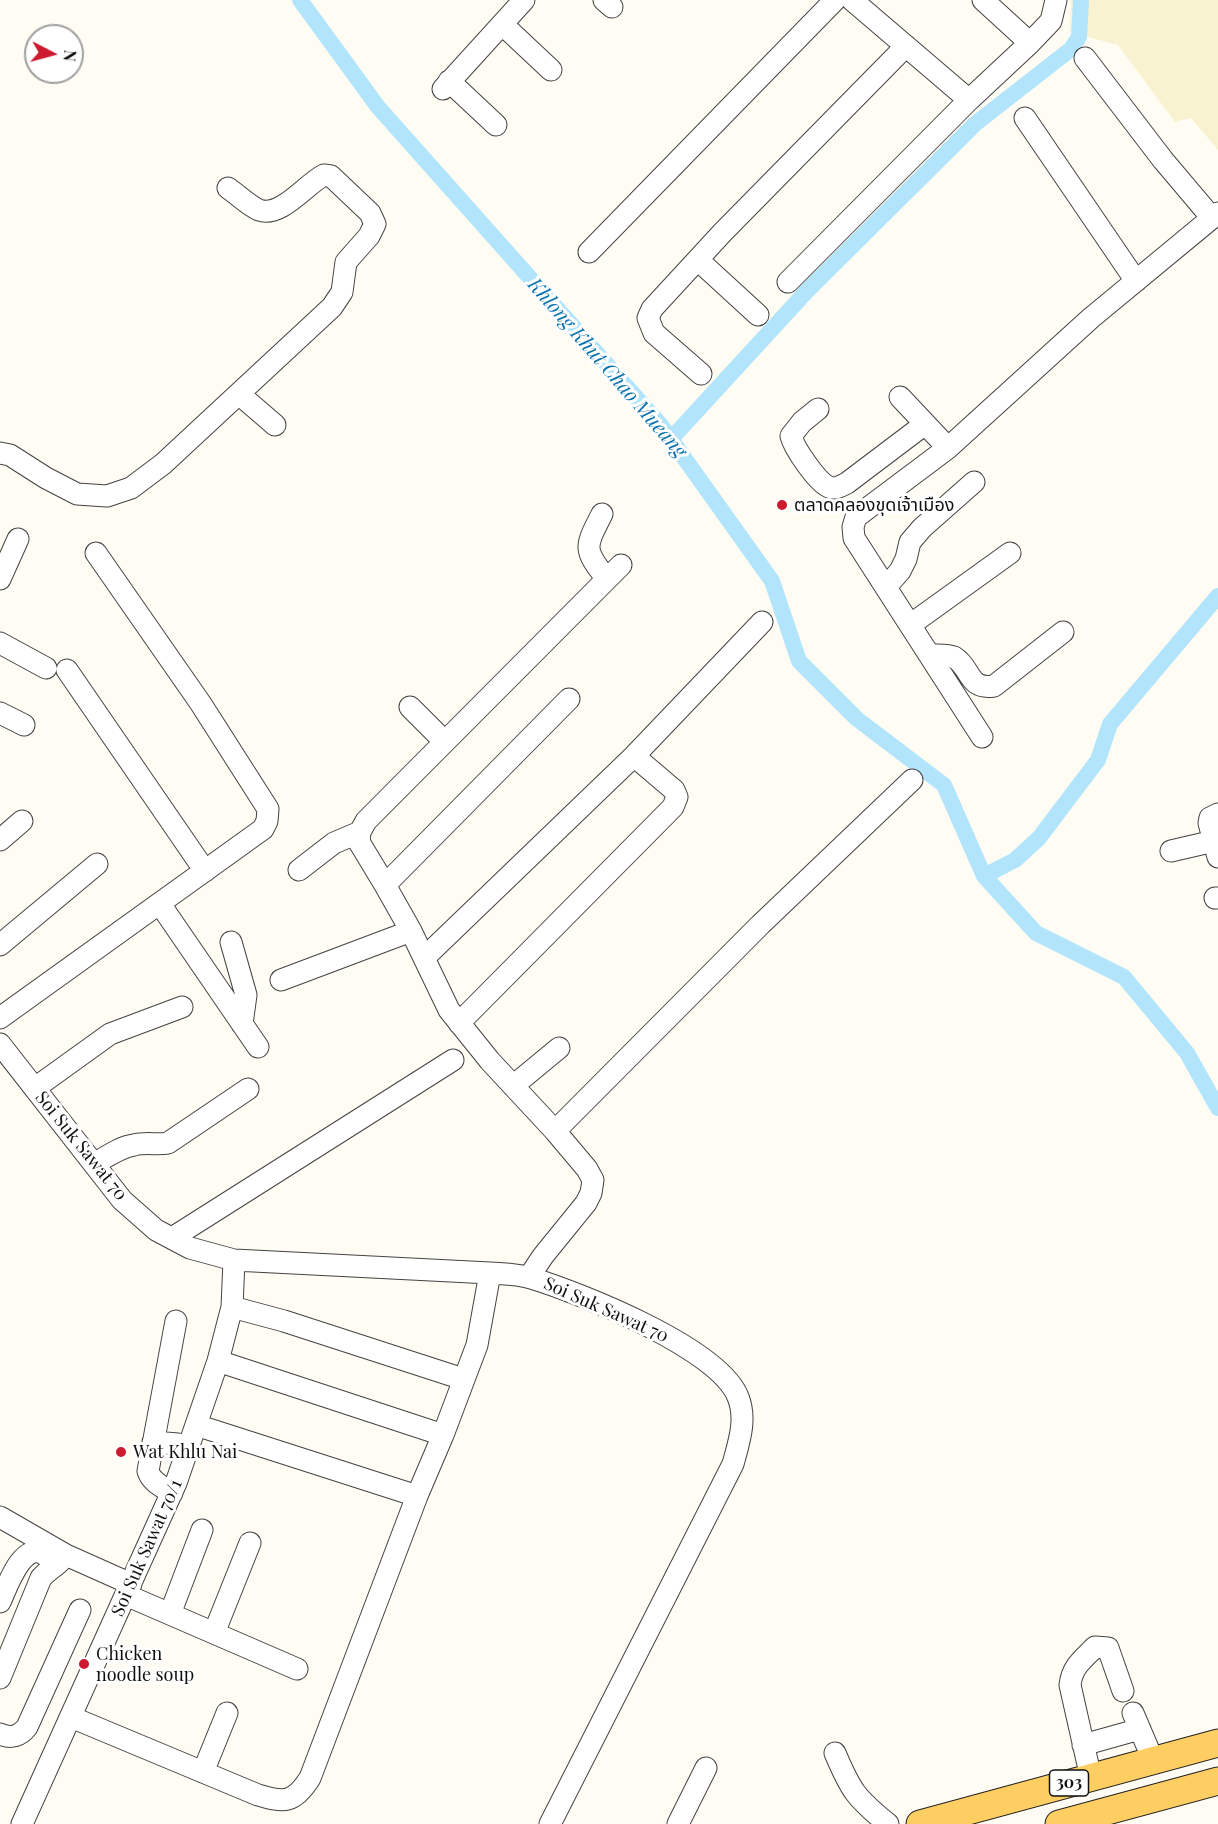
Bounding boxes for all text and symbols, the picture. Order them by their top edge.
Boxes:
north arrow [24,24,84,84]
text: N [59,49,81,63]
water label: Khlong Khut Chao Mueang [522,273,692,463]
place label: ตลาดคลองขุดเจ้าเมือง [794,494,954,516]
marker: ตลาดคลองขุดเจ้าเมือง [775,498,789,512]
street label: Soi Suk Sawat 70 [30,1087,132,1205]
street label: Soi Suk Sawat 70 [540,1273,672,1347]
place label: Wat Khlu Nai [133,1441,237,1463]
marker: Wat Khlu Nai [114,1445,128,1459]
street label: Soi Suk Sawat 70/1 [107,1476,187,1620]
place label: Chicken noodle soup [96,1643,194,1686]
marker: Chicken noodle soup [77,1657,91,1671]
road number: 303 [1050,1770,1088,1796]

